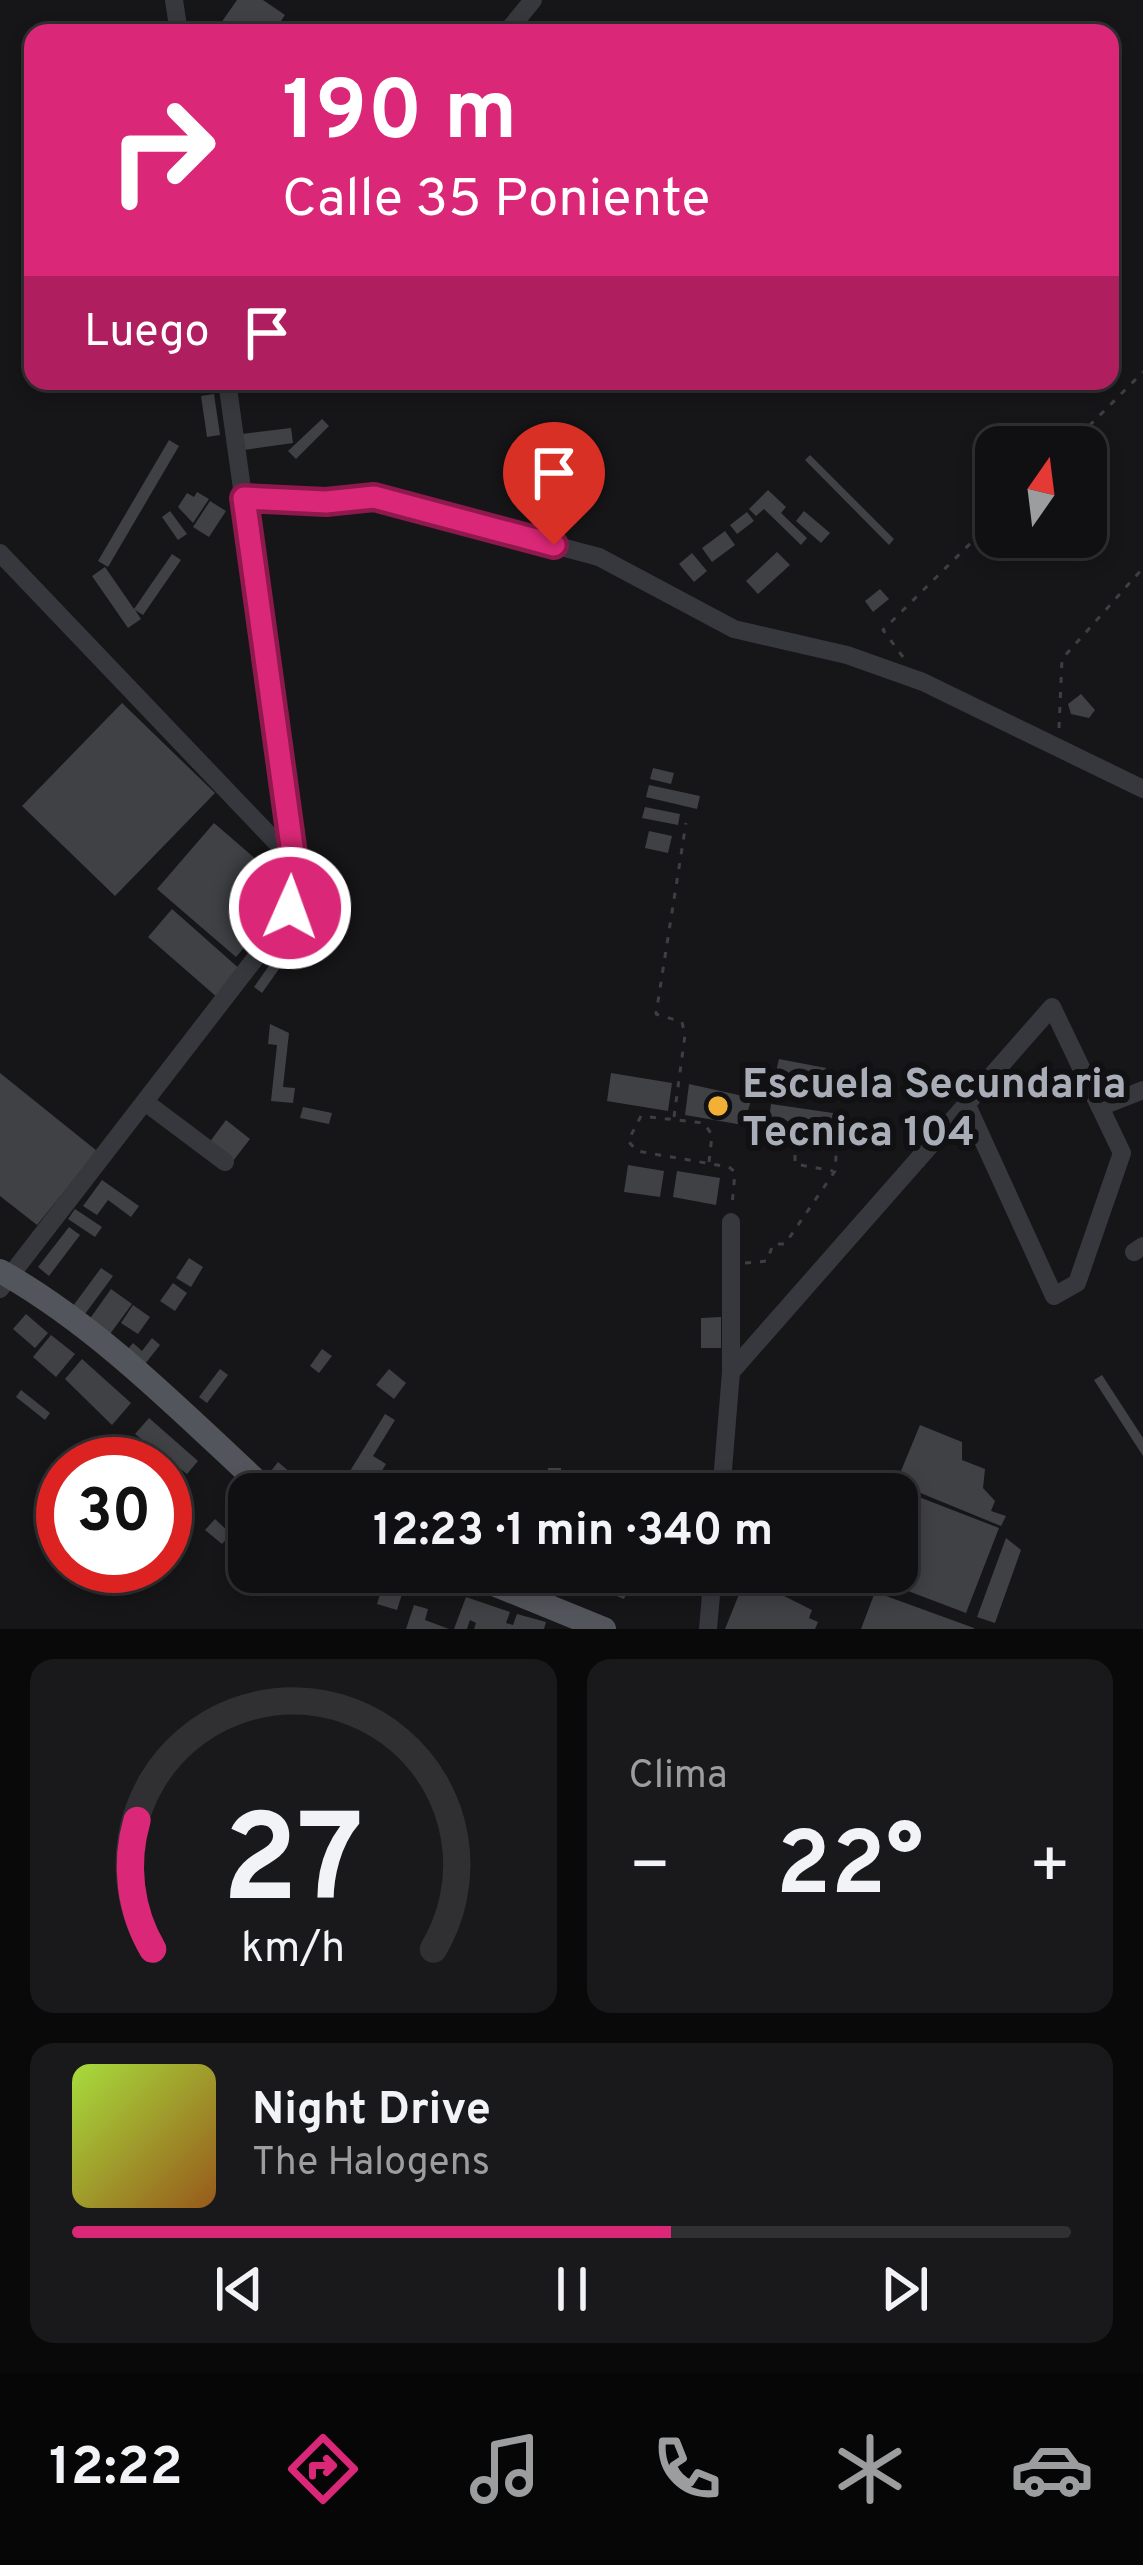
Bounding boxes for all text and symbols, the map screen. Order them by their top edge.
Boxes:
text: 190 m [282,63,517,169]
icon: right [84,72,240,228]
text: Calle 35 Poniente [282,167,710,236]
icon: arrive [234,300,300,366]
text: Luego [84,305,210,362]
pin [503,422,605,545]
north arrow [975,426,1107,558]
map controls [975,426,1107,558]
icon: arrive [521,440,587,506]
position arrow [227,845,353,971]
place label: Escuela Secundaria Tecnica 104 [742,1060,1126,1161]
marker: Escuela Secundaria Tecnica 104 [705,1093,731,1119]
speed limit sign: 30 [36,1437,192,1593]
text: 12:23 · 1 min · 340 m [373,1504,773,1561]
text: Clima [629,1753,728,1802]
text: 27 [222,1788,364,1946]
text: 22° [776,1813,924,1926]
text: − [629,1828,671,1911]
text: + [1028,1828,1071,1911]
text: km/h [241,1923,345,1977]
text: Night Drive [252,2083,491,2140]
text: The Halogens [252,2140,490,2189]
icon: previous [206,2256,272,2322]
icon: pause [539,2256,605,2322]
icon: next [872,2256,938,2322]
icon: directions [281,2427,365,2511]
icon: music [463,2427,547,2511]
icon: phone [645,2427,729,2511]
icon: climate [828,2427,912,2511]
icon: car [1010,2427,1094,2511]
text: 12:22 [49,2435,183,2504]

